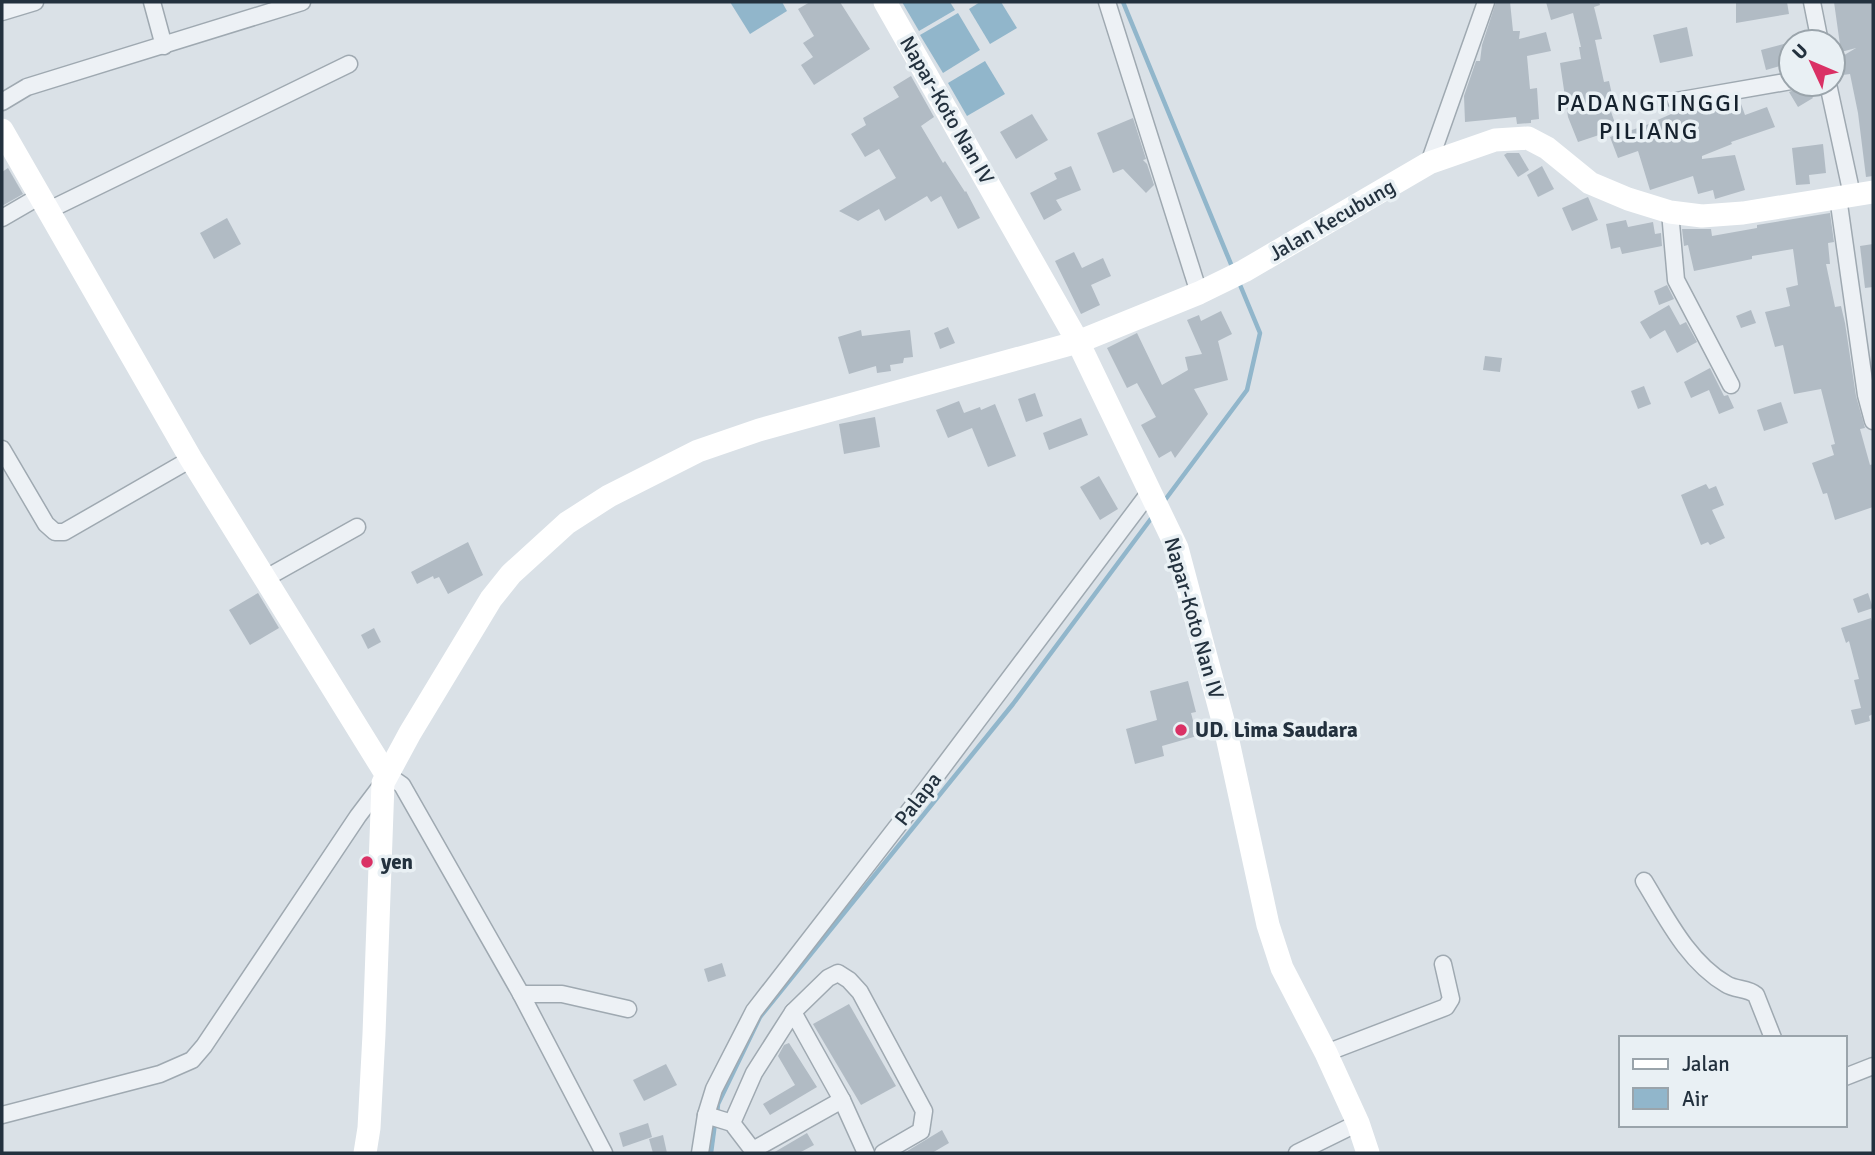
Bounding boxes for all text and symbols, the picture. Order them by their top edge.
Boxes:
north arrow [1777,28,1847,98]
street label: Napar-Koto Nan IV [894,31,1000,189]
text: U [1787,39,1814,65]
district label: PADANGTINGGI PILIANG [1556,88,1742,146]
street label: Jalan Kecubung [1264,173,1400,267]
street label: Napar-Koto Nan IV [1159,534,1229,702]
place label: UD. Lima Saudara [1195,717,1358,743]
marker: UD. Lima Saudara [1173,722,1189,738]
street label: Palapa [889,767,947,831]
place label: yen [380,849,413,875]
marker: yen [359,854,375,870]
legend [1619,1036,1847,1127]
text: Jalan [1682,1051,1730,1077]
text: Air [1682,1086,1709,1112]

